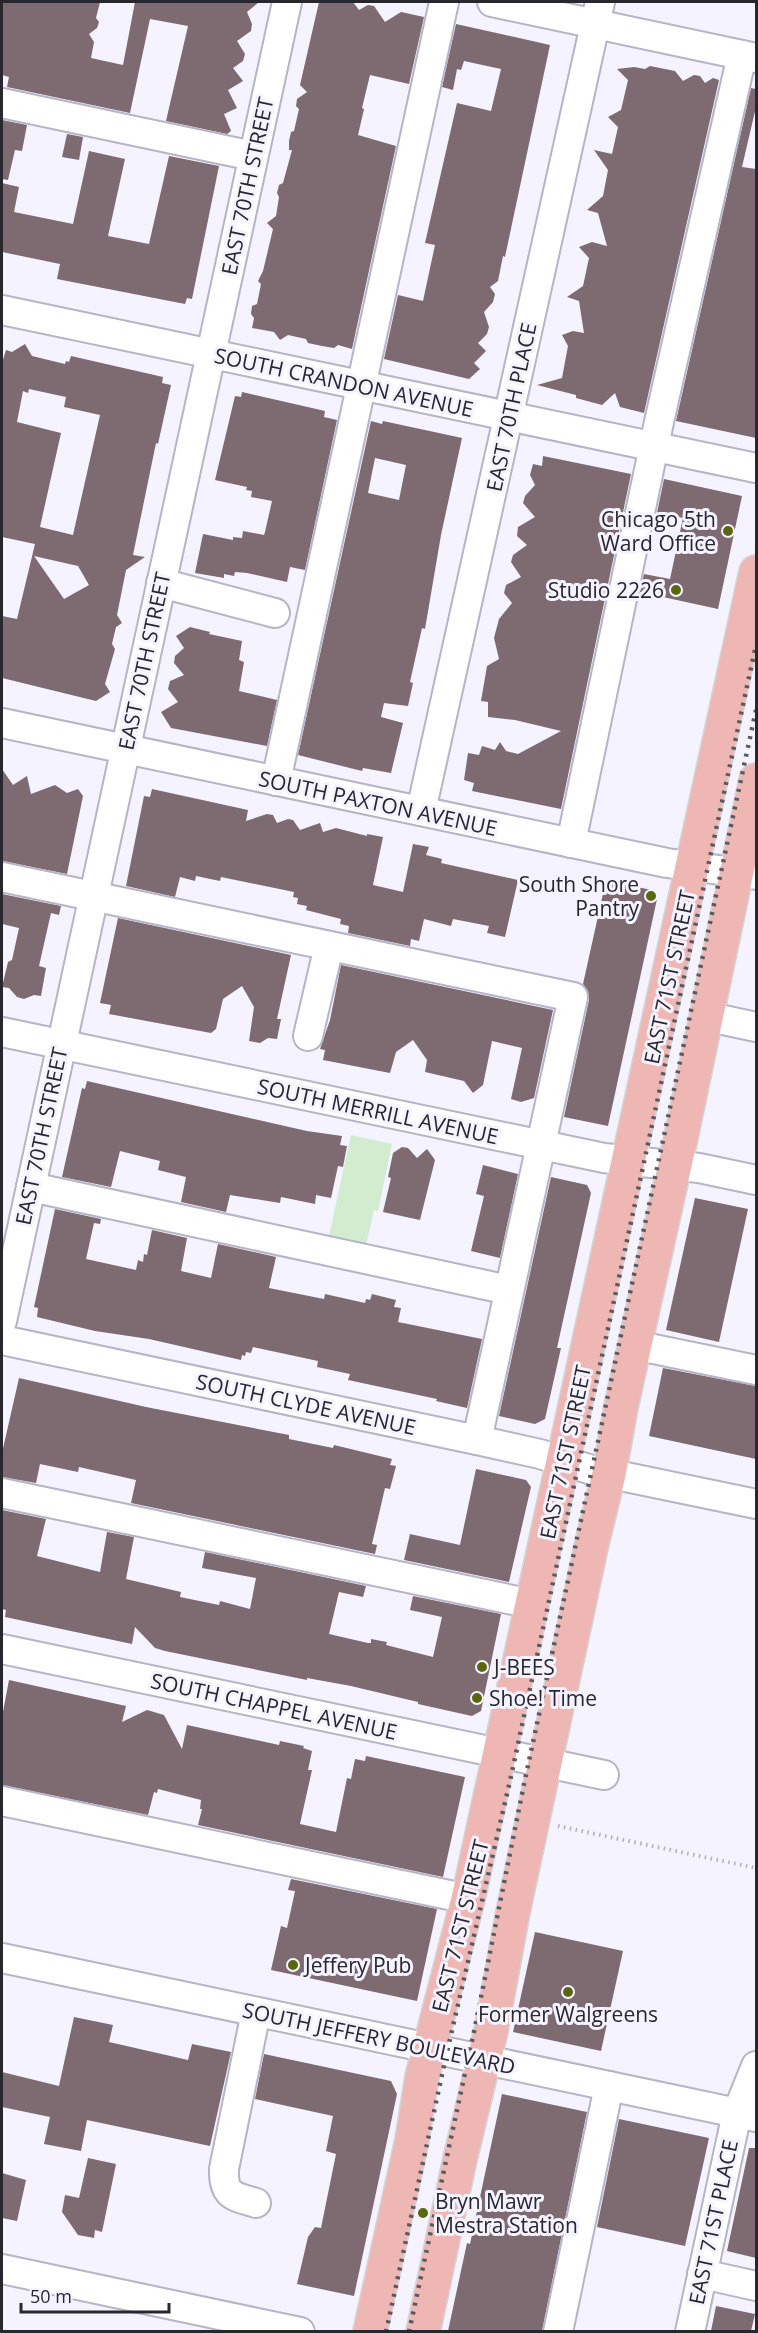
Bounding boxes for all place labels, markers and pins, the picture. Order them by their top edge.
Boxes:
place label: Chicago 5th Ward Office [600,505,716,557]
marker: Chicago 5th Ward Office [721,524,735,538]
place label: Studio 2226 [548,576,664,604]
marker: Studio 2226 [669,583,683,597]
place label: South Shore Pantry [519,870,639,922]
marker: South Shore Pantry [644,889,658,903]
place label: J-BEES [492,1653,555,1681]
marker: J-BEES [475,1660,489,1674]
place label: Shoe! Time [489,1684,597,1712]
marker: Shoe! Time [470,1691,484,1705]
place label: Jeffery Pub [303,1951,411,1979]
marker: Jeffery Pub [286,1958,300,1972]
marker: Former Walgreens [561,1985,575,1999]
place label: Former Walgreens [478,2000,658,2028]
place label: Bryn Mawr Mestra Station [435,2187,578,2239]
marker: Bryn Mawr Mestra Station [416,2206,430,2220]

